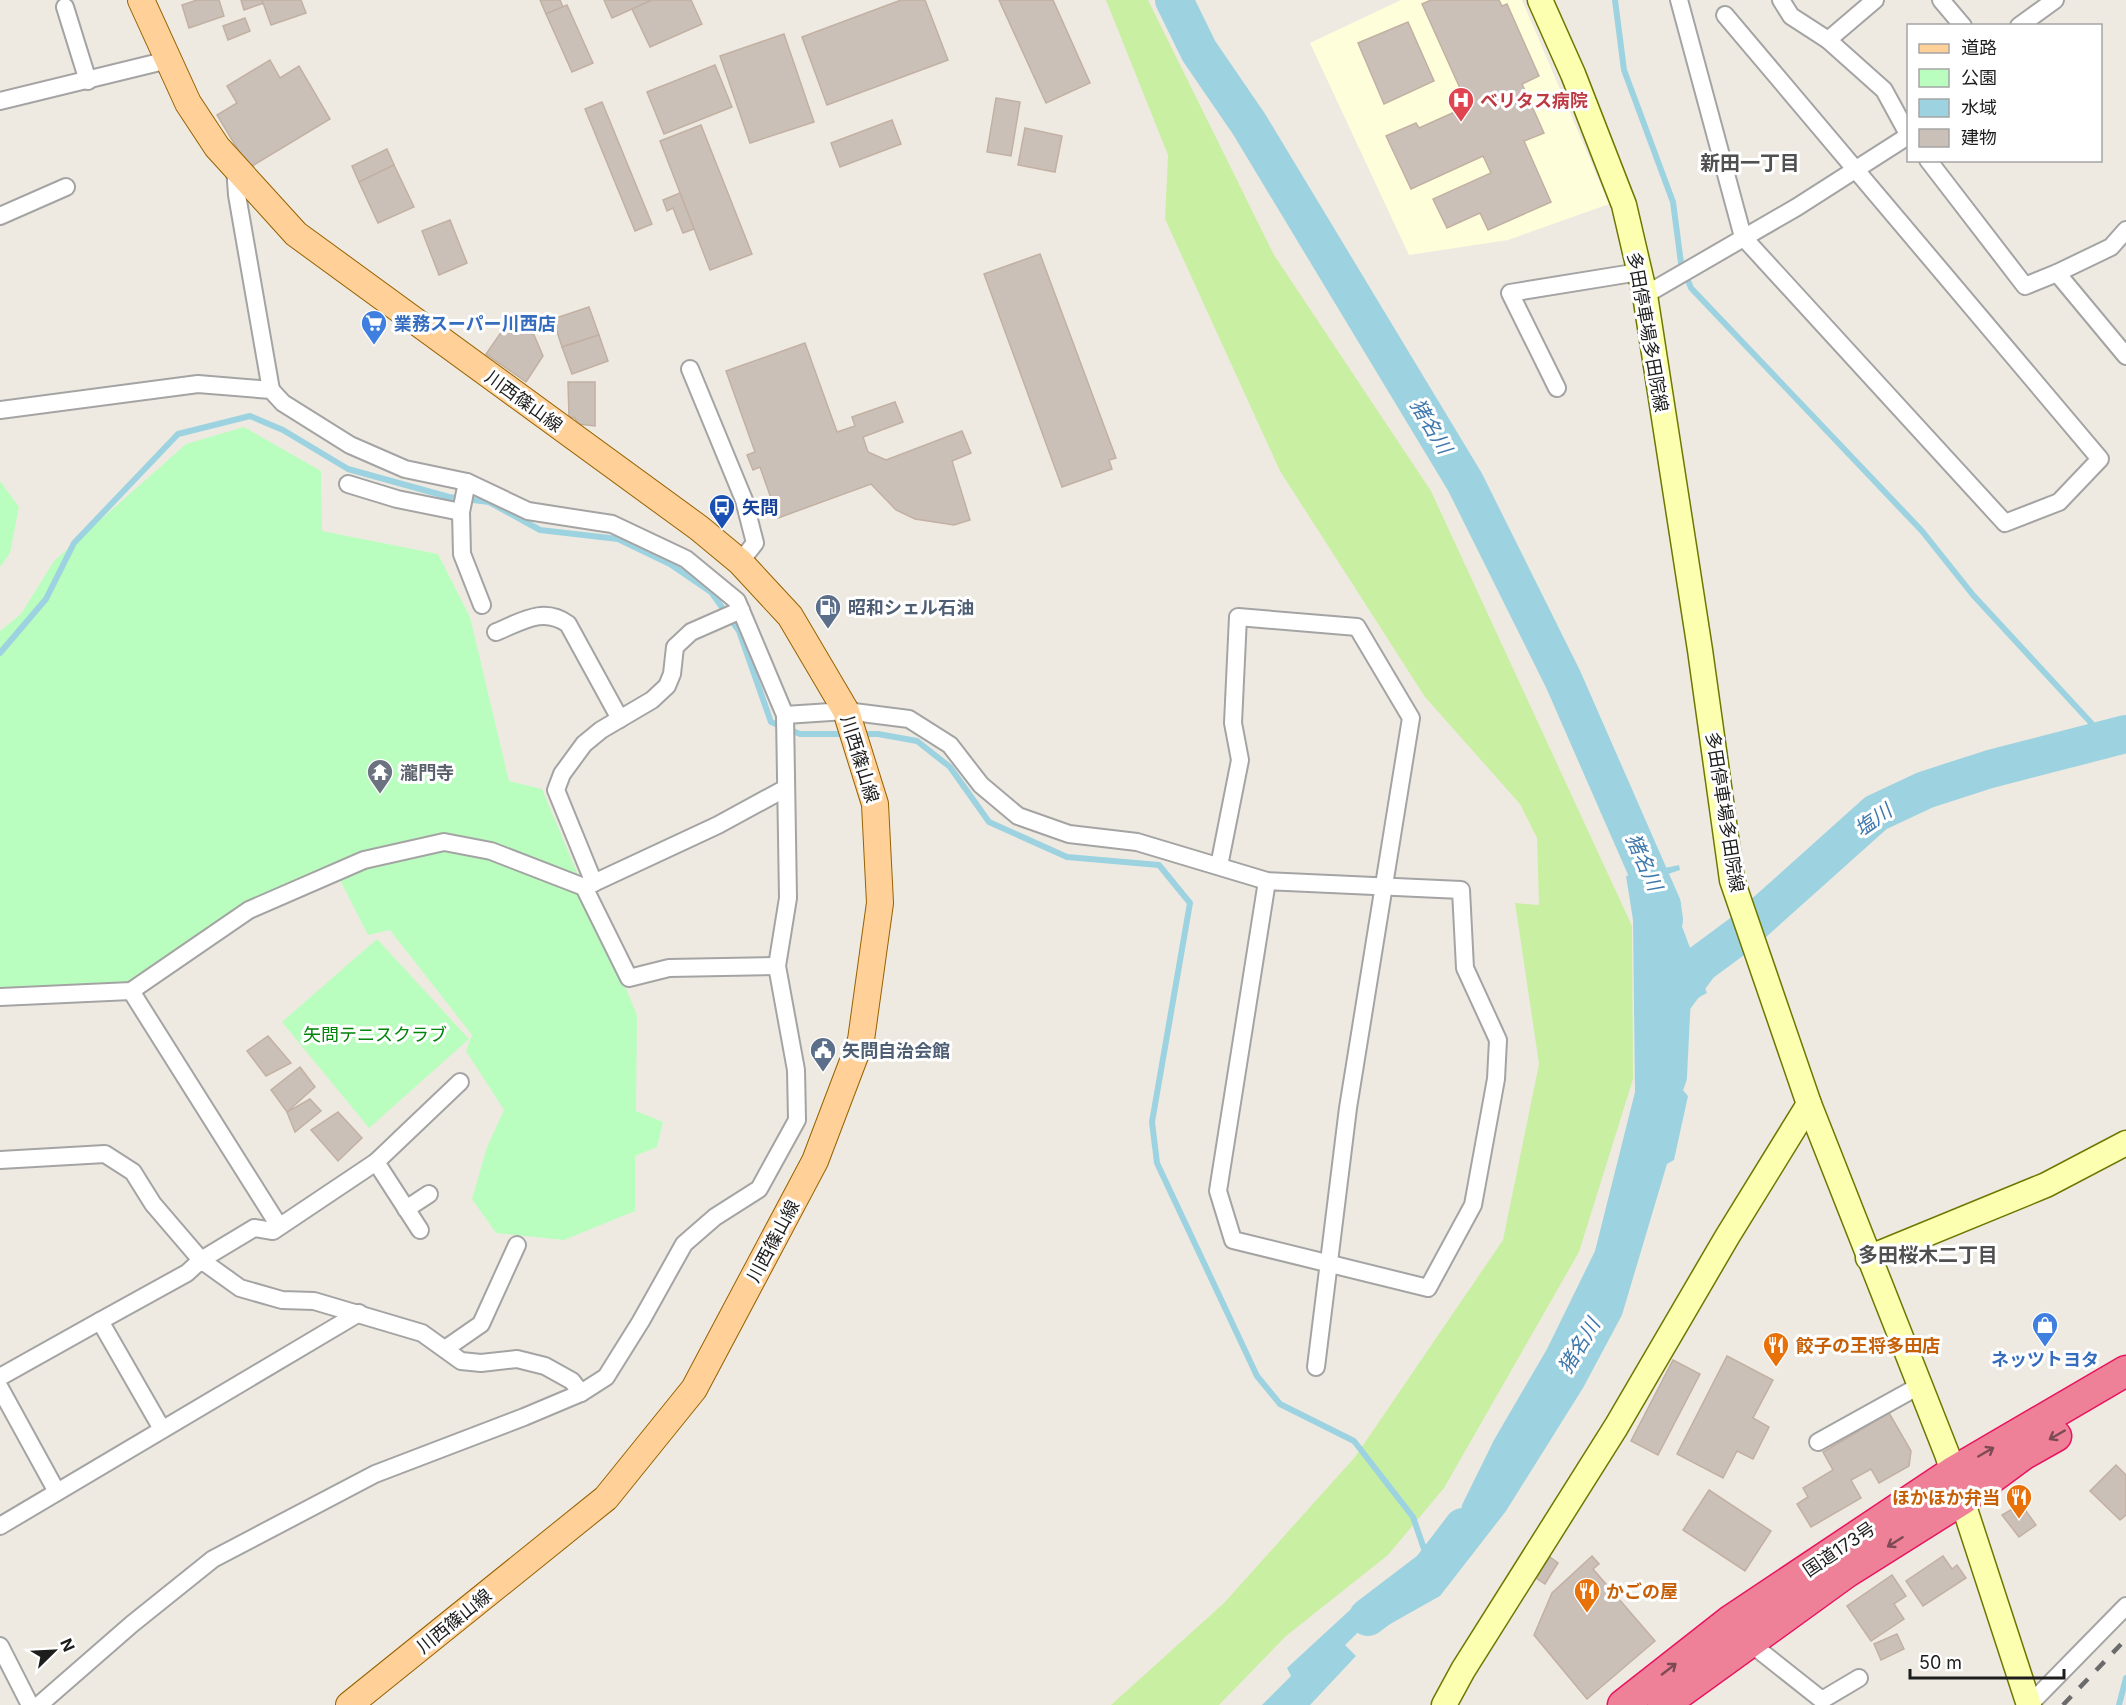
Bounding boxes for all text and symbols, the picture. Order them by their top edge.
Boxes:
legend [1907,24,2102,162]
text: 道路 [1961,37,1997,58]
text: 公園 [1961,67,1997,88]
hospital icon: ベリタス病院 [1446,85,1476,123]
place label: ベリタス病院 [1480,90,1588,111]
text: 水域 [1961,97,1997,118]
text: 建物 [1961,127,1997,148]
district label: 新田一丁目 [1700,151,1800,175]
street label: 多田停車場多田院線 [1624,250,1672,414]
supermarket icon: 業務スーパー川西店 [359,308,389,346]
place label: 業務スーパー川西店 [394,313,556,334]
street label: 川西篠山線 [481,366,567,436]
water label: 猪名川 [1405,394,1458,460]
bus stop icon: 矢問 [707,492,737,530]
place label: 矢問 [742,497,778,518]
fuel station icon: 昭和シェル石油 [813,592,843,630]
place label: 昭和シェル石油 [848,597,974,618]
street label: 川西篠山線 [837,713,883,805]
street label: 多田停車場多田院線 [1702,730,1748,894]
temple icon: 瀧門寺 [365,757,395,795]
place label: 瀧門寺 [400,762,454,783]
water label: 塩川 [1850,798,1898,841]
water label: 猪名川 [1621,830,1668,896]
park label: 矢問テニスクラブ [303,1024,447,1045]
public building icon: 矢問自治会館 [808,1035,838,1073]
place label: 矢問自治会館 [842,1040,950,1061]
street label: 川西篠山線 [743,1196,803,1286]
district label: 多田桜木二丁目 [1858,1243,1998,1267]
shop icon: ネッツトヨタ [2030,1310,2060,1348]
water label: 猪名川 [1553,1312,1606,1378]
restaurant icon: 餃子の王将多田店 [1761,1330,1791,1368]
place label: 餃子の王将多田店 [1795,1335,1940,1356]
place label: ネッツトヨタ [1991,1349,2099,1370]
one-way arrow [2049,1429,2066,1441]
one-way arrow [1977,1446,1994,1458]
restaurant icon: ほかほか弁当 [2004,1482,2034,1520]
place label: ほかほか弁当 [1892,1487,2000,1508]
street label: 国道173号 [1799,1517,1879,1581]
one-way arrow [1887,1537,1904,1549]
restaurant icon: かごの屋 [1572,1576,1602,1614]
place label: かごの屋 [1606,1581,1678,1602]
street label: 川西篠山線 [412,1585,496,1657]
north arrow [24,1621,84,1681]
text: N [56,1635,79,1655]
scale bar [1910,1642,2064,1680]
text: 50 m [1919,1652,1962,1673]
one-way arrow [1661,1663,1677,1675]

